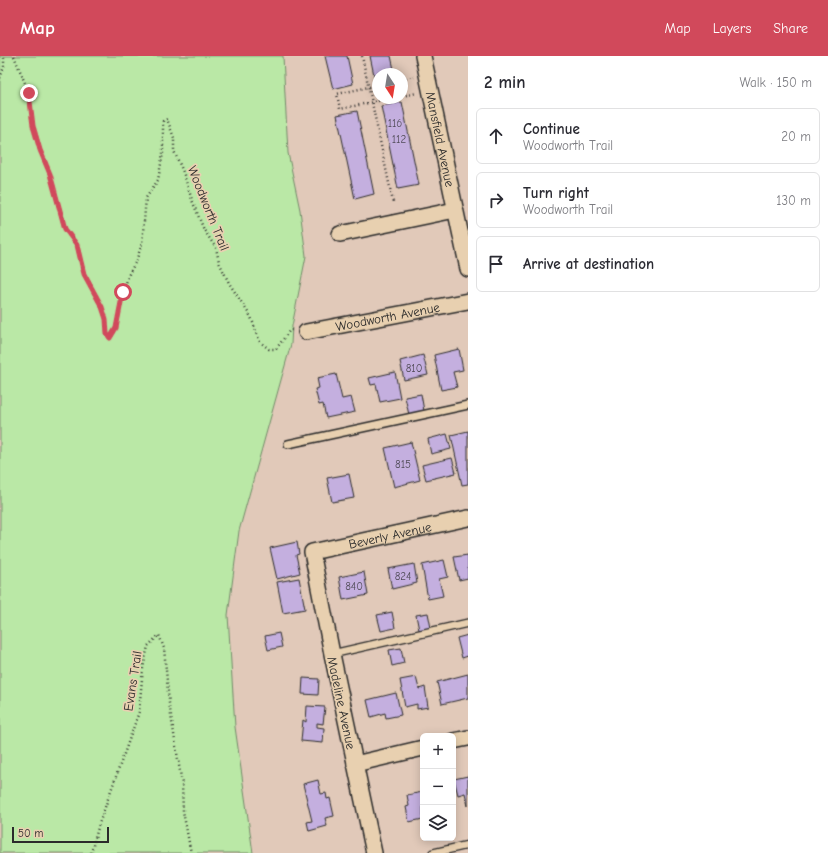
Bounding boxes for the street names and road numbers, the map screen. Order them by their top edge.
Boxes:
street label: Mansfield Avenue [423,90,458,189]
street label: Woodworth Trail [185,164,232,253]
street label: Woodworth Avenue [334,299,441,334]
street label: Beverly Avenue [347,519,433,552]
street label: Evans Trail [120,650,145,712]
street label: Madeline Avenue [324,655,359,751]

